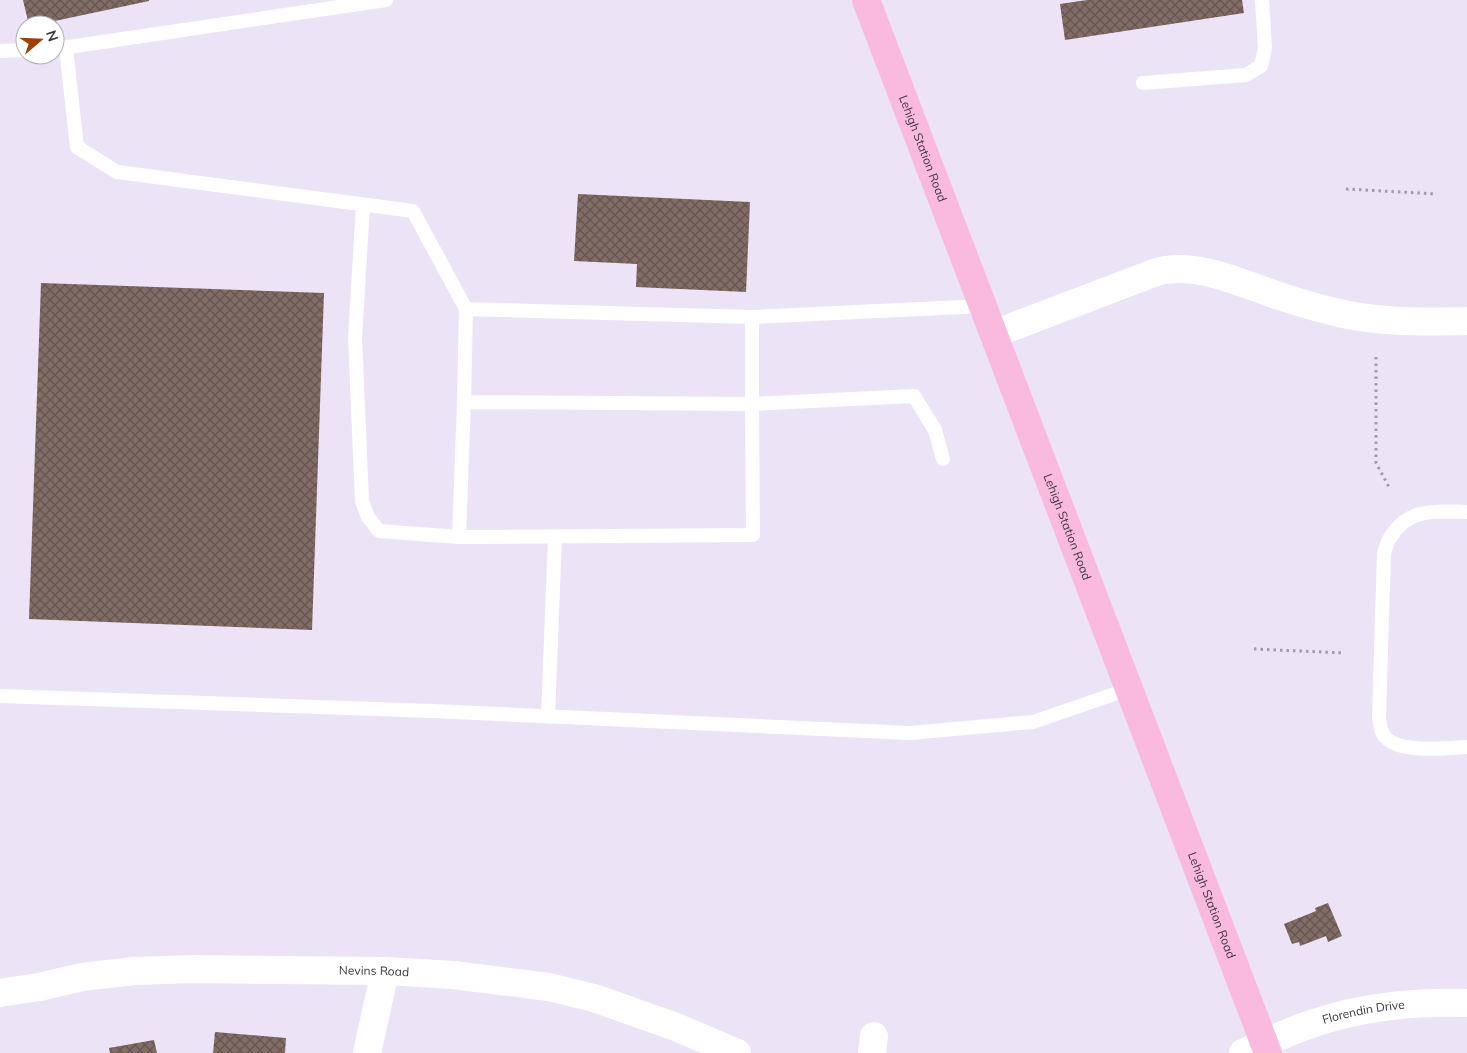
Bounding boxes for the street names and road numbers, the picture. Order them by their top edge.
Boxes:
street label: Lehigh Station Road [896,93,950,204]
street label: Lehigh Station Road [1041,471,1095,582]
street label: Lehigh Station Road [1185,850,1239,960]
street label: Nevins Road [339,963,410,979]
street label: Florendin Drive [1320,997,1405,1027]

